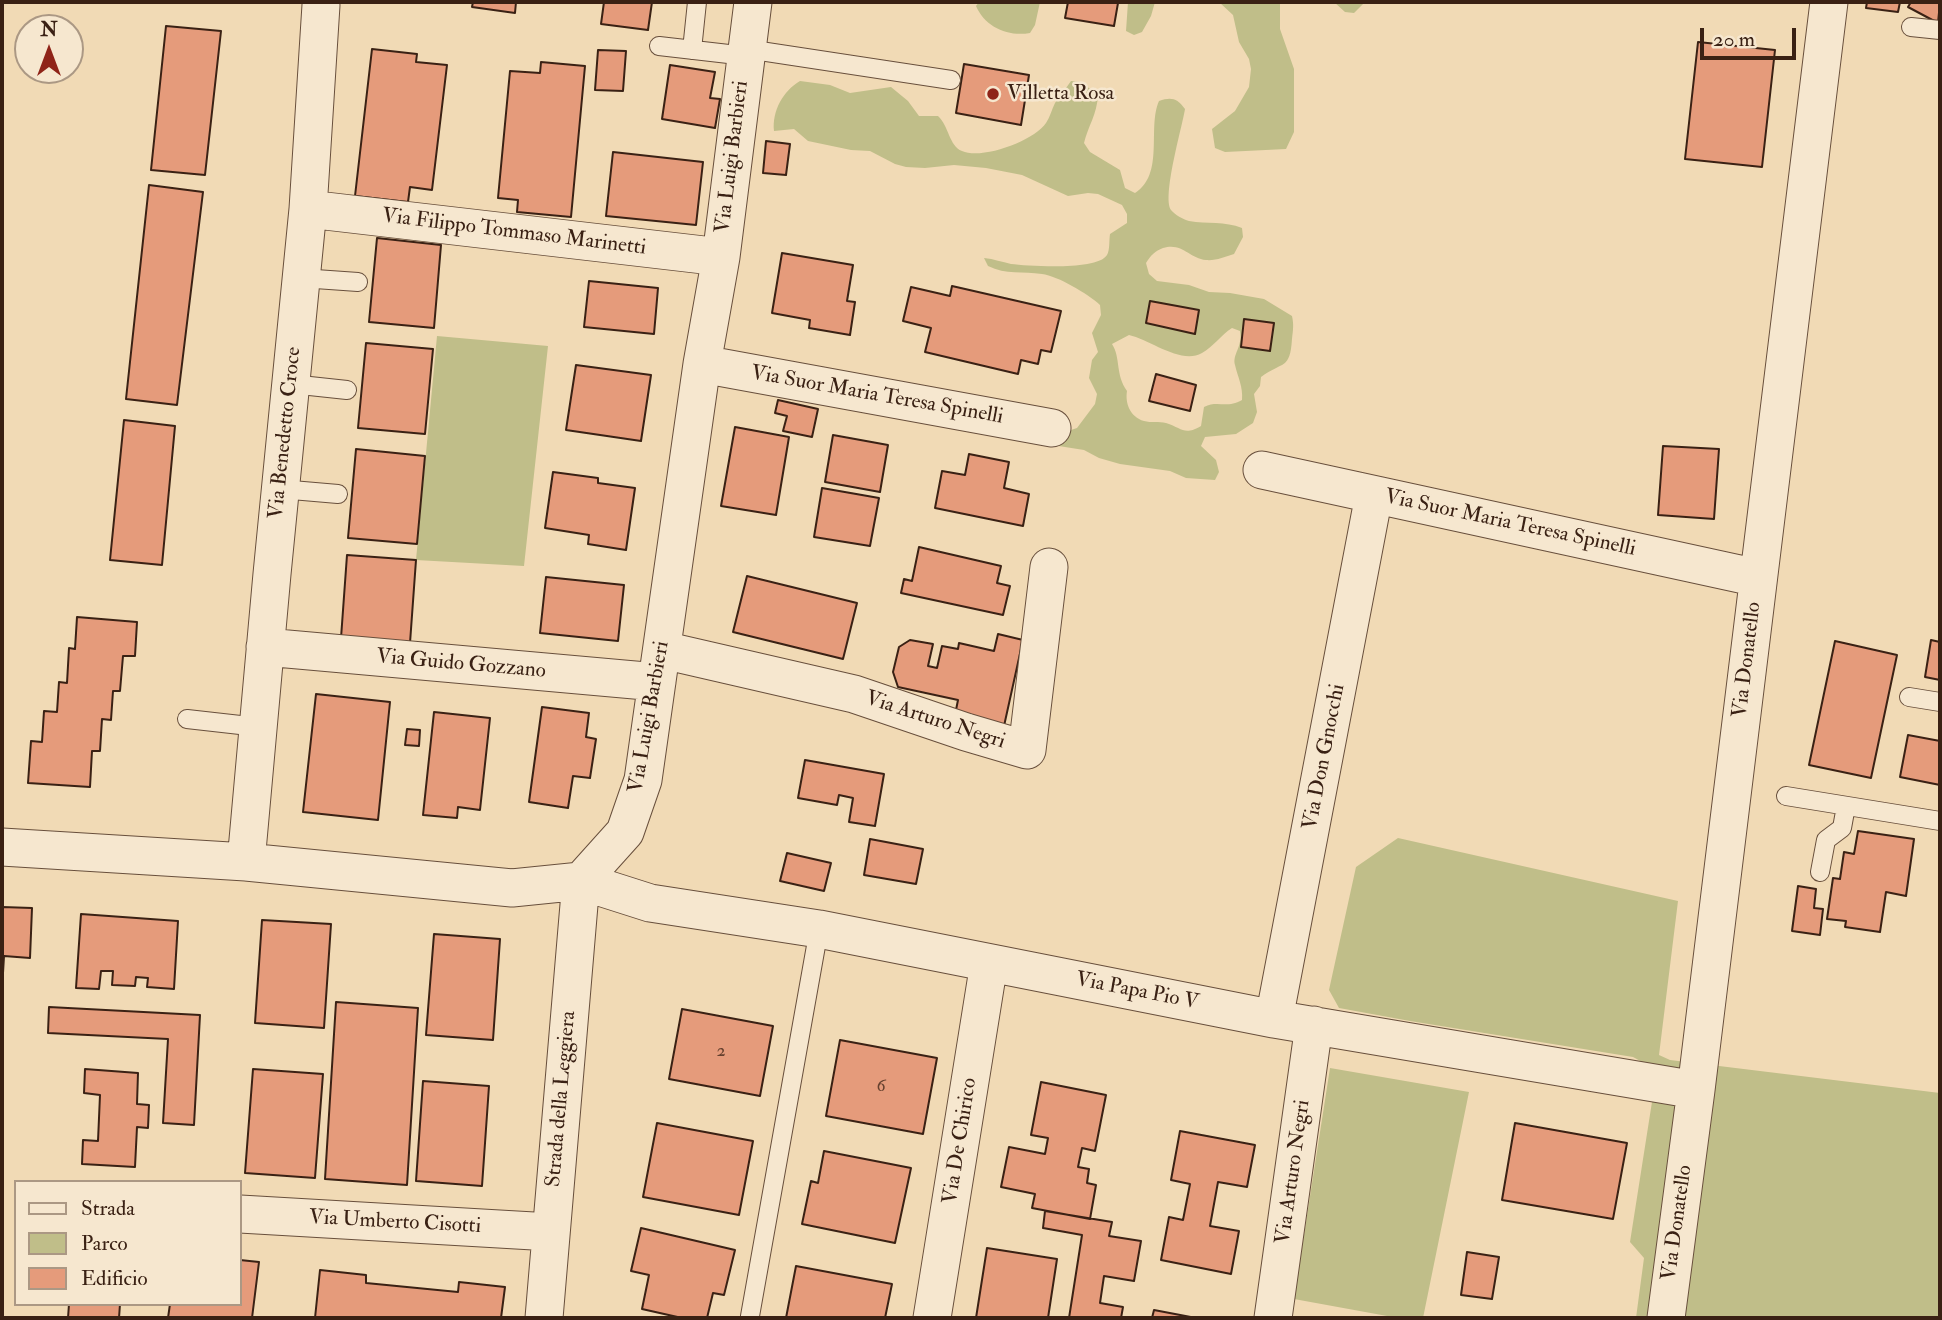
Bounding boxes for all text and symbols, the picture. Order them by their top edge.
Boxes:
north arrow [14,14,84,84]
scale bar [1704,14,1800,58]
text: N [40,18,58,42]
text: 20 m [1713,26,1755,53]
street label: Via Luigi Barbieri [711,79,755,235]
place label: Villetta Rosa [1007,81,1114,107]
marker: Villetta Rosa [985,86,1001,102]
street label: Via Filippo Tommaso Marinetti [381,204,647,262]
street label: Via Benedetto Croce [264,346,308,520]
street label: Via Suor Maria Teresa Spinelli [749,361,1005,431]
street label: Via Suor Maria Teresa Spinelli [1382,485,1638,563]
street label: Via Donatello [1728,601,1768,719]
street label: Via Luigi Barbieri [624,639,676,795]
street label: Via Guido Gozzano [375,645,547,685]
street label: Via Don Gnocchi [1299,682,1351,832]
street label: Via Arturo Negri [862,687,1008,755]
street label: Via Papa Pio V [1074,968,1200,1016]
street label: Strada della Leggiera [542,1010,582,1188]
house number: 2 [716,1041,726,1063]
house number: 6 [876,1076,886,1098]
street label: Via De Chirico [939,1076,983,1206]
street label: Via Arturo Negri [1271,1098,1317,1246]
street label: Via Donatello [1657,1164,1699,1282]
legend [14,1180,242,1306]
text: Strada [81,1195,135,1222]
street label: Via Umberto Cisotti [308,1206,482,1240]
text: Parco [81,1230,128,1257]
text: Edificio [81,1265,148,1292]

